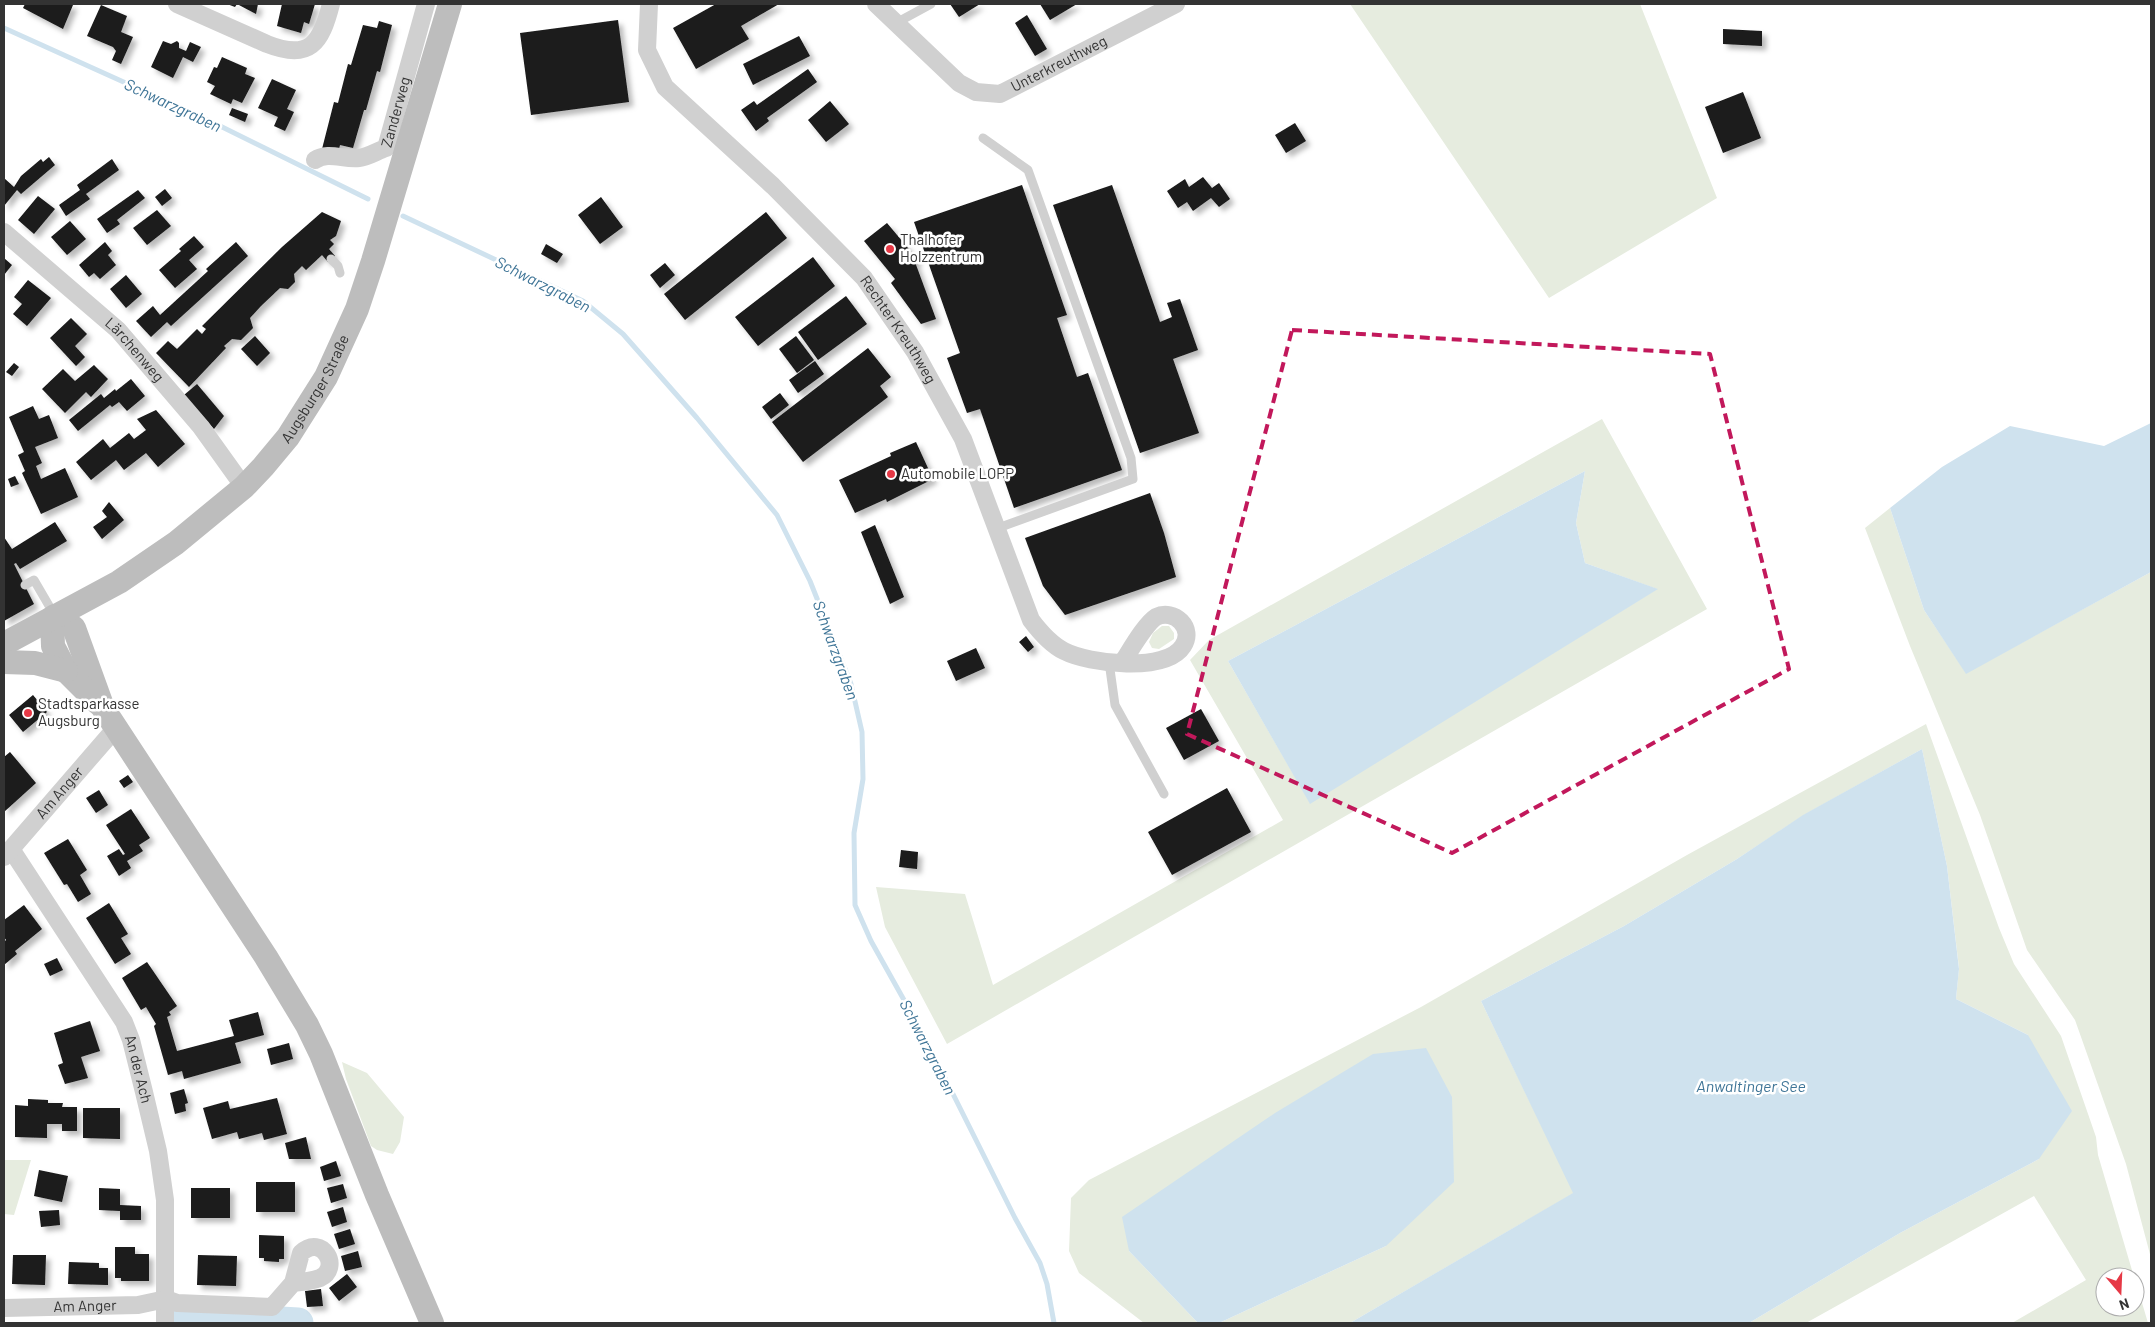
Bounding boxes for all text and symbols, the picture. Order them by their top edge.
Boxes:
street label: Unterkreuthweg [1007,31,1109,95]
water label: Schwarzgraben [122,74,225,135]
street label: Zanderweg [377,74,413,149]
place label: Thalhofer Holzzentrum [900,230,982,265]
marker: Thalhofer Holzzentrum [884,243,896,255]
water label: Schwarzgraben [492,251,594,316]
street label: Rechter Kreuthweg [857,272,941,386]
street label: Lärchenweg [102,313,168,385]
street label: Augsburger Straße [277,331,352,446]
place label: Automobile LOPP [901,464,1014,482]
marker: Automobile LOPP [885,468,897,480]
water label: Schwarzgraben [810,597,863,702]
place label: Stadtsparkasse Augsburg [38,694,139,729]
marker: Stadtsparkasse Augsburg [22,707,34,719]
street label: Am Anger [31,762,87,822]
water label: Schwarzgraben [896,996,961,1098]
street label: An der Ach [122,1032,156,1105]
water label: Anwaltinger See [1696,1076,1806,1095]
north arrow [2095,1267,2145,1317]
street label: Am Anger [53,1295,117,1315]
text: N [2117,1295,2132,1314]

